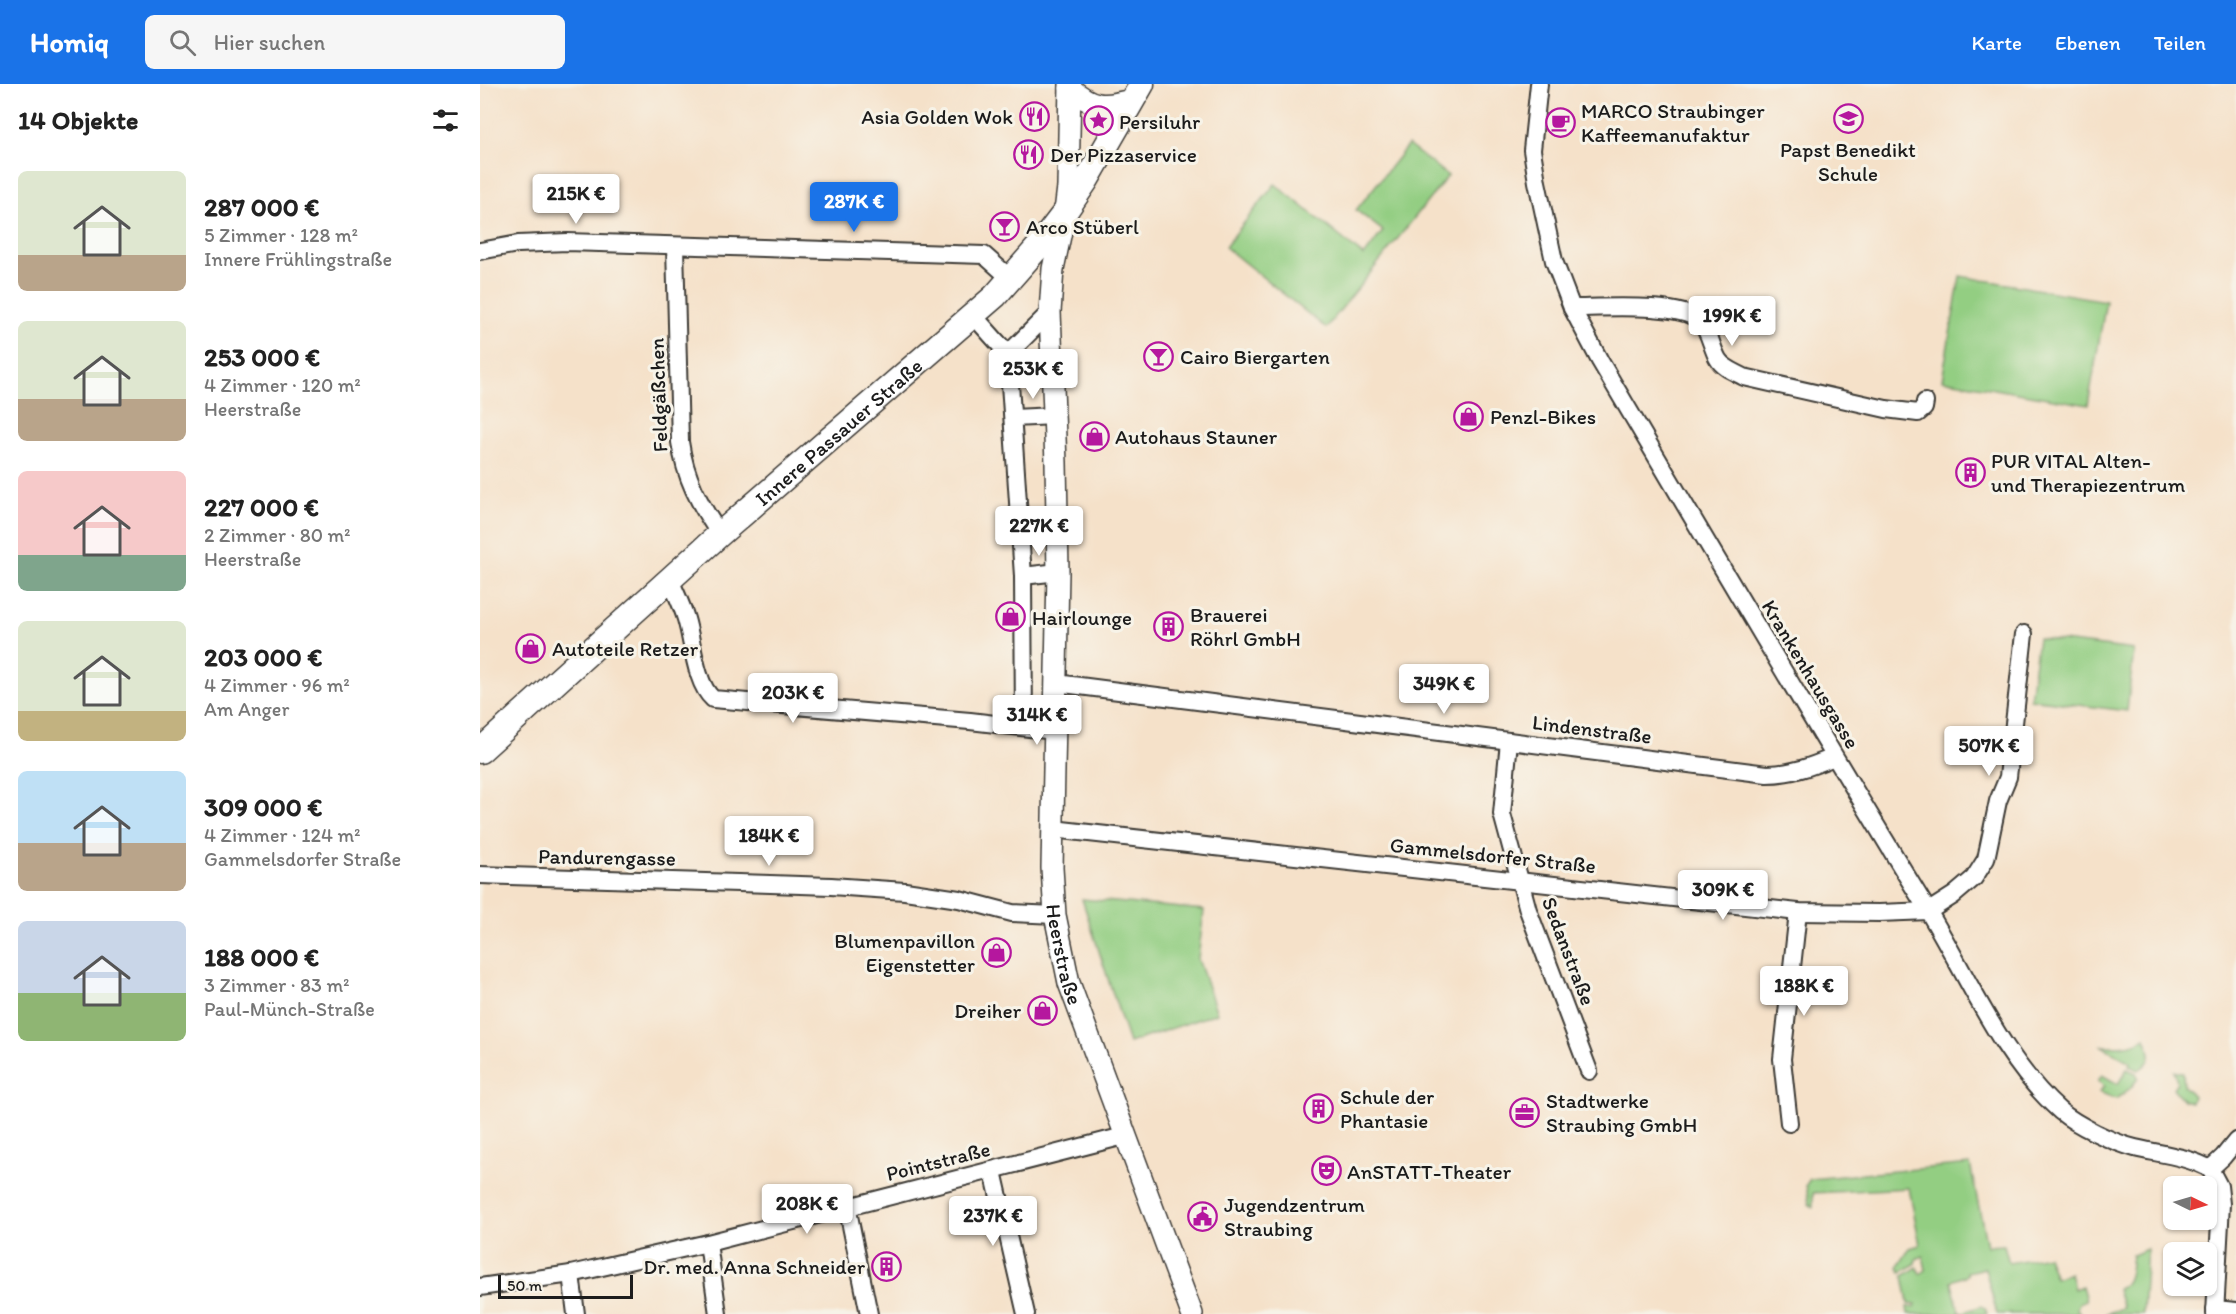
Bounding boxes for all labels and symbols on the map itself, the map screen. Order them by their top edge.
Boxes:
place label: MARCO Straubinger Kaffeemanufaktur [1581,98,1765,147]
restaurant icon: Asia Golden Wok [1018,100,1050,132]
school or university icon: Papst Benedikt Schule [1832,102,1864,134]
place label: Asia Golden Wok [861,104,1013,129]
place icon: Persiluhr [1082,105,1114,137]
cafe icon: MARCO Straubinger Kaffeemanufaktur [1544,106,1576,138]
place label: Persiluhr [1119,109,1200,134]
place label: Papst Benedikt Schule [1780,137,1916,186]
restaurant icon: Der Pizzaservice [1013,138,1045,170]
place label: Der Pizzaservice [1050,142,1197,167]
pin: 215K € [527,174,625,225]
pin: 287K € [805,182,903,233]
bar icon: Arco Stüberl [989,210,1021,242]
place label: Arco Stüberl [1026,214,1139,239]
pin: 199K € [1683,296,1781,347]
street label: Feldgäßchen [644,337,672,453]
bar icon: Cairo Biergarten [1143,340,1175,372]
place label: Cairo Biergarten [1180,344,1330,369]
pin: 253K € [984,349,1082,400]
street label: Innere Passauer Straße [750,353,927,511]
shop icon: Penzl-Bikes [1453,400,1485,432]
place label: Penzl-Bikes [1490,404,1596,429]
shop icon: Autohaus Stauner [1078,420,1110,452]
place label: Autohaus Stauner [1115,424,1278,449]
place label: PUR VITAL Alten- und Therapiezentrum [1991,448,2186,497]
building icon: PUR VITAL Alten- und Therapiezentrum [1954,456,1986,488]
pin: 227K € [990,506,1088,557]
street label: Krankenhausgasse [1757,595,1865,753]
shop icon: Hairlounge [995,601,1027,633]
place label: Brauerei Röhrl GmbH [1190,602,1301,651]
place label: Hairlounge [1032,605,1132,630]
building icon: Brauerei Röhrl GmbH [1153,610,1185,642]
shop icon: Autoteile Retzer [515,632,547,664]
place label: Autoteile Retzer [552,636,699,661]
pin: 349K € [1395,664,1493,715]
pin: 203K € [744,673,842,724]
pin: 314K € [988,695,1086,746]
street label: Lindenstraße [1531,709,1653,749]
pin: 507K € [1940,726,2038,777]
pin: 184K € [720,816,818,867]
street label: Gammelsdorfer Straße [1389,832,1597,878]
street label: Pandurengasse [538,843,676,871]
pin: 309K € [1674,870,1772,921]
street label: Sedanstraße [1537,893,1601,1009]
street label: Heerstraße [1042,903,1088,1008]
place label: Blumenpavillon Eigenstetter [834,928,975,977]
shop icon: Blumenpavillon Eigenstetter [980,936,1012,968]
pin: 188K € [1755,966,1853,1017]
shop icon: Dreiher [1026,994,1058,1026]
place label: Dreiher [954,998,1022,1023]
place label: Schule der Phantasie [1340,1084,1434,1133]
place label: Stadtwerke Straubing GmbH [1546,1088,1697,1137]
building icon: Schule der Phantasie [1303,1092,1335,1124]
office icon: Stadtwerke Straubing GmbH [1509,1096,1541,1128]
street label: Pointstraße [883,1136,993,1186]
theatre icon: AnSTATT-Theater [1310,1155,1342,1187]
place label: AnSTATT-Theater [1347,1159,1512,1184]
north arrow [2163,1176,2217,1230]
pin: 208K € [758,1184,856,1235]
place label: Jugendzentrum Straubing [1224,1192,1365,1241]
pin: 237K € [944,1196,1042,1247]
public building icon: Jugendzentrum Straubing [1187,1200,1219,1232]
building icon: Dr. med. Anna Schneider [870,1250,902,1282]
place label: Dr. med. Anna Schneider [643,1254,866,1279]
scale bar [498,1272,633,1300]

